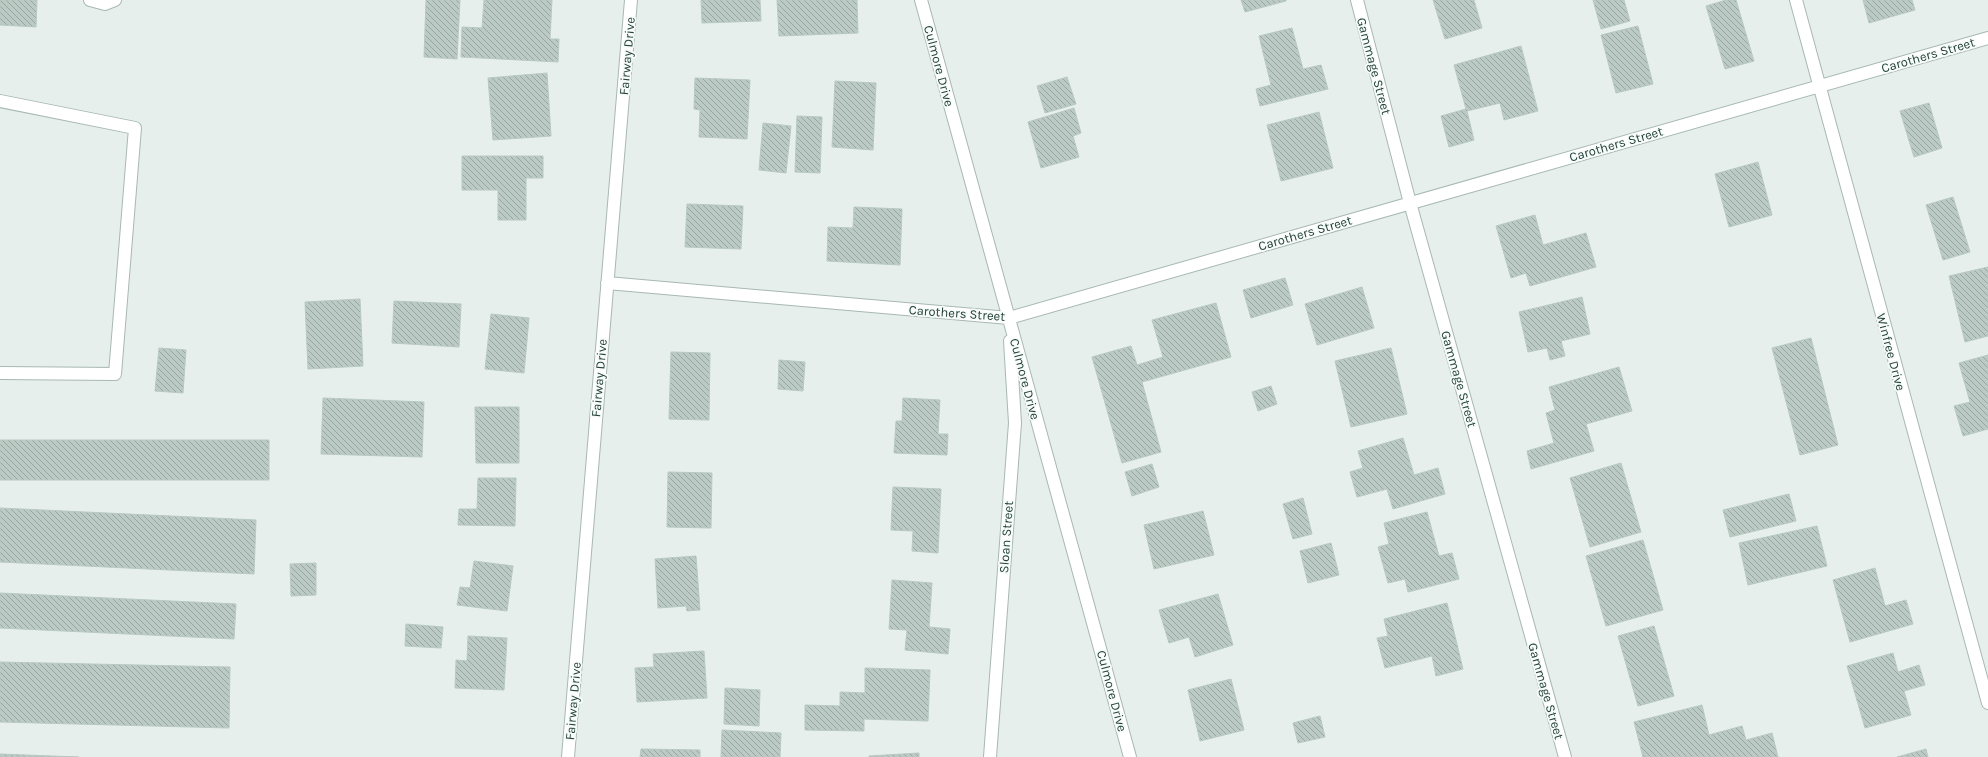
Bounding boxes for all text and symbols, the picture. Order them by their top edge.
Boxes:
street label: Fairway Drive [616,16,638,96]
street label: Gammage Street [1354,16,1394,116]
street label: Culmore Drive [921,24,957,109]
street label: Carothers Street [1879,34,1977,76]
street label: Carothers Street [1567,123,1665,165]
street label: Carothers Street [1256,212,1354,254]
street label: Carothers Street [908,302,1006,324]
street label: Winfree Drive [1873,312,1909,393]
street label: Gammage Street [1438,329,1480,429]
street label: Culmore Drive [1007,337,1043,422]
street label: Fairway Drive [588,338,610,418]
street label: Sloan Street [996,500,1016,574]
street label: Gammage Street [1525,641,1567,741]
street label: Culmore Drive [1094,649,1130,734]
street label: Fairway Drive [562,661,584,741]

